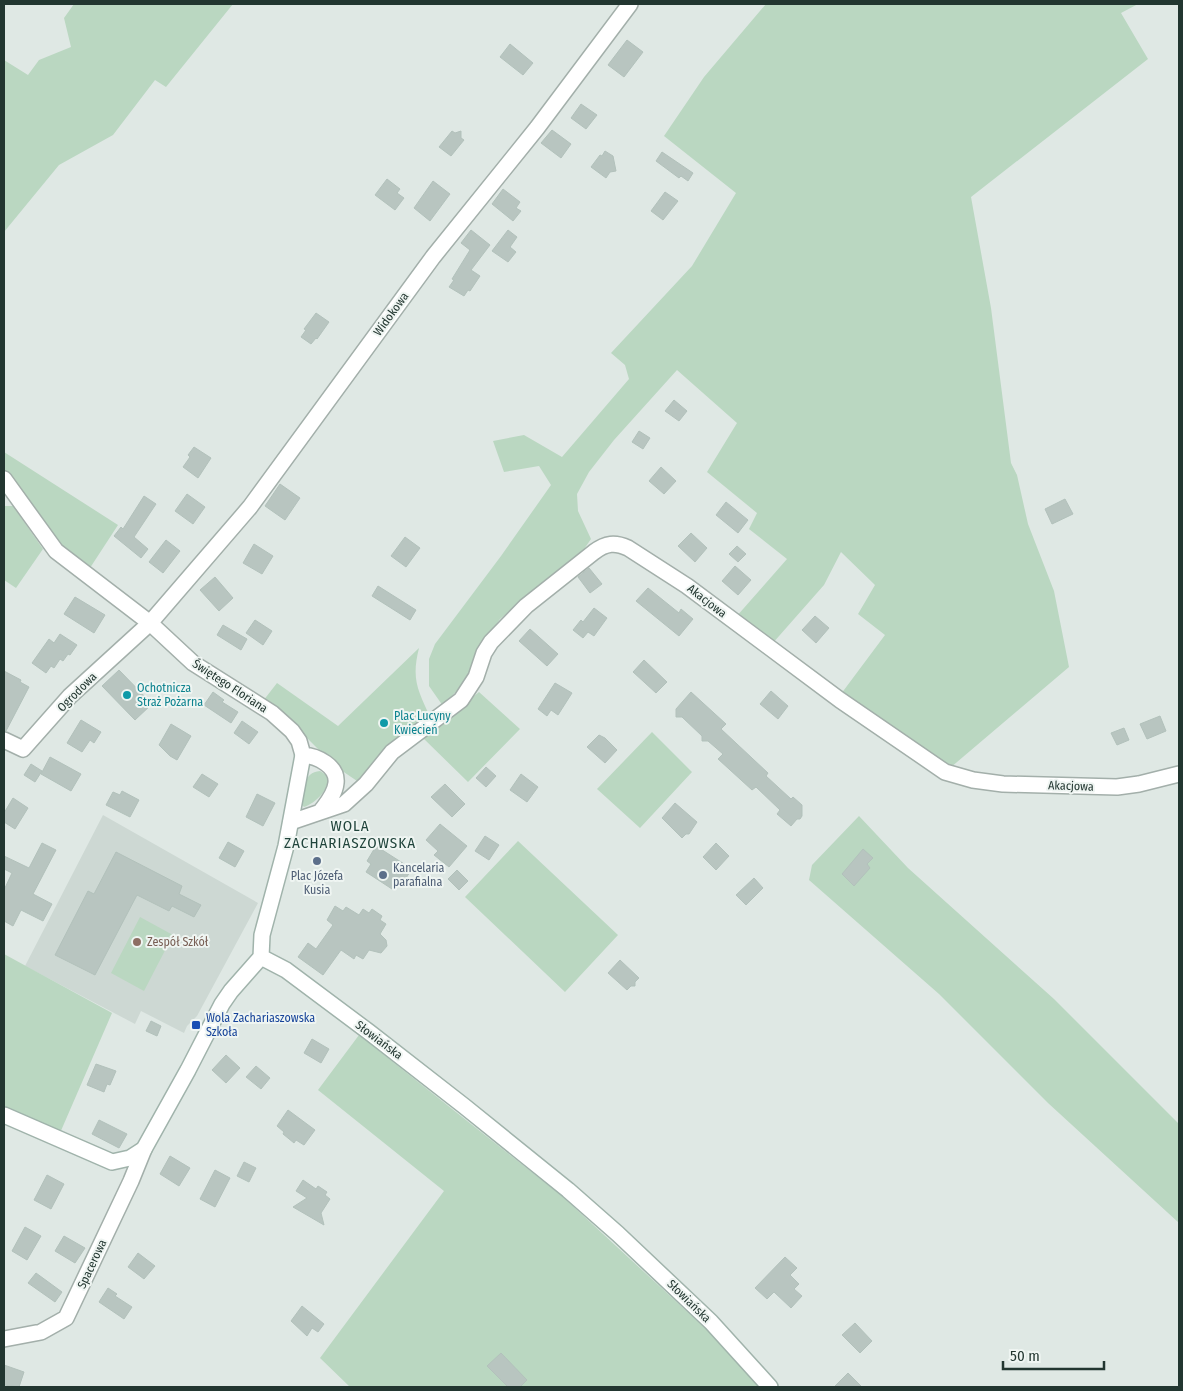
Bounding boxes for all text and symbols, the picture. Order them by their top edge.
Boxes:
street label: Widokowa [371,290,411,338]
street label: Akacjowa [685,581,729,621]
street label: Świętego Floriana [190,656,271,716]
street label: Ogrodowa [54,669,100,715]
place label: Ochotnicza Straż Pożarna [137,681,203,709]
marker: Ochotnicza Straż Pożarna [121,689,133,701]
place label: Plac Lucyny Kwiecień [394,709,451,737]
marker: Plac Lucyny Kwiecień [378,717,390,729]
street label: Akacjowa [1048,778,1094,794]
district label: WOLA ZACHARIASZOWSKA [284,817,416,852]
marker: Plac Józefa Kusia [311,855,323,867]
place label: Kancelaria parafialna [393,861,445,889]
place label: Plac Józefa Kusia [291,869,343,897]
marker: Kancelaria parafialna [377,869,389,881]
place label: Zespół Szkół [147,935,209,949]
marker: Zespół Szkół [131,936,143,948]
place label: Wola Zachariaszowska Szkoła [206,1011,315,1039]
street label: Słowiańska [353,1018,405,1062]
marker: Wola Zachariaszowska Szkoła [190,1019,202,1031]
street label: Spacerowa [75,1237,110,1291]
street label: Słowiańska [664,1277,714,1325]
scale bar [1003,1338,1104,1370]
text: 50 m [1010,1347,1040,1365]

